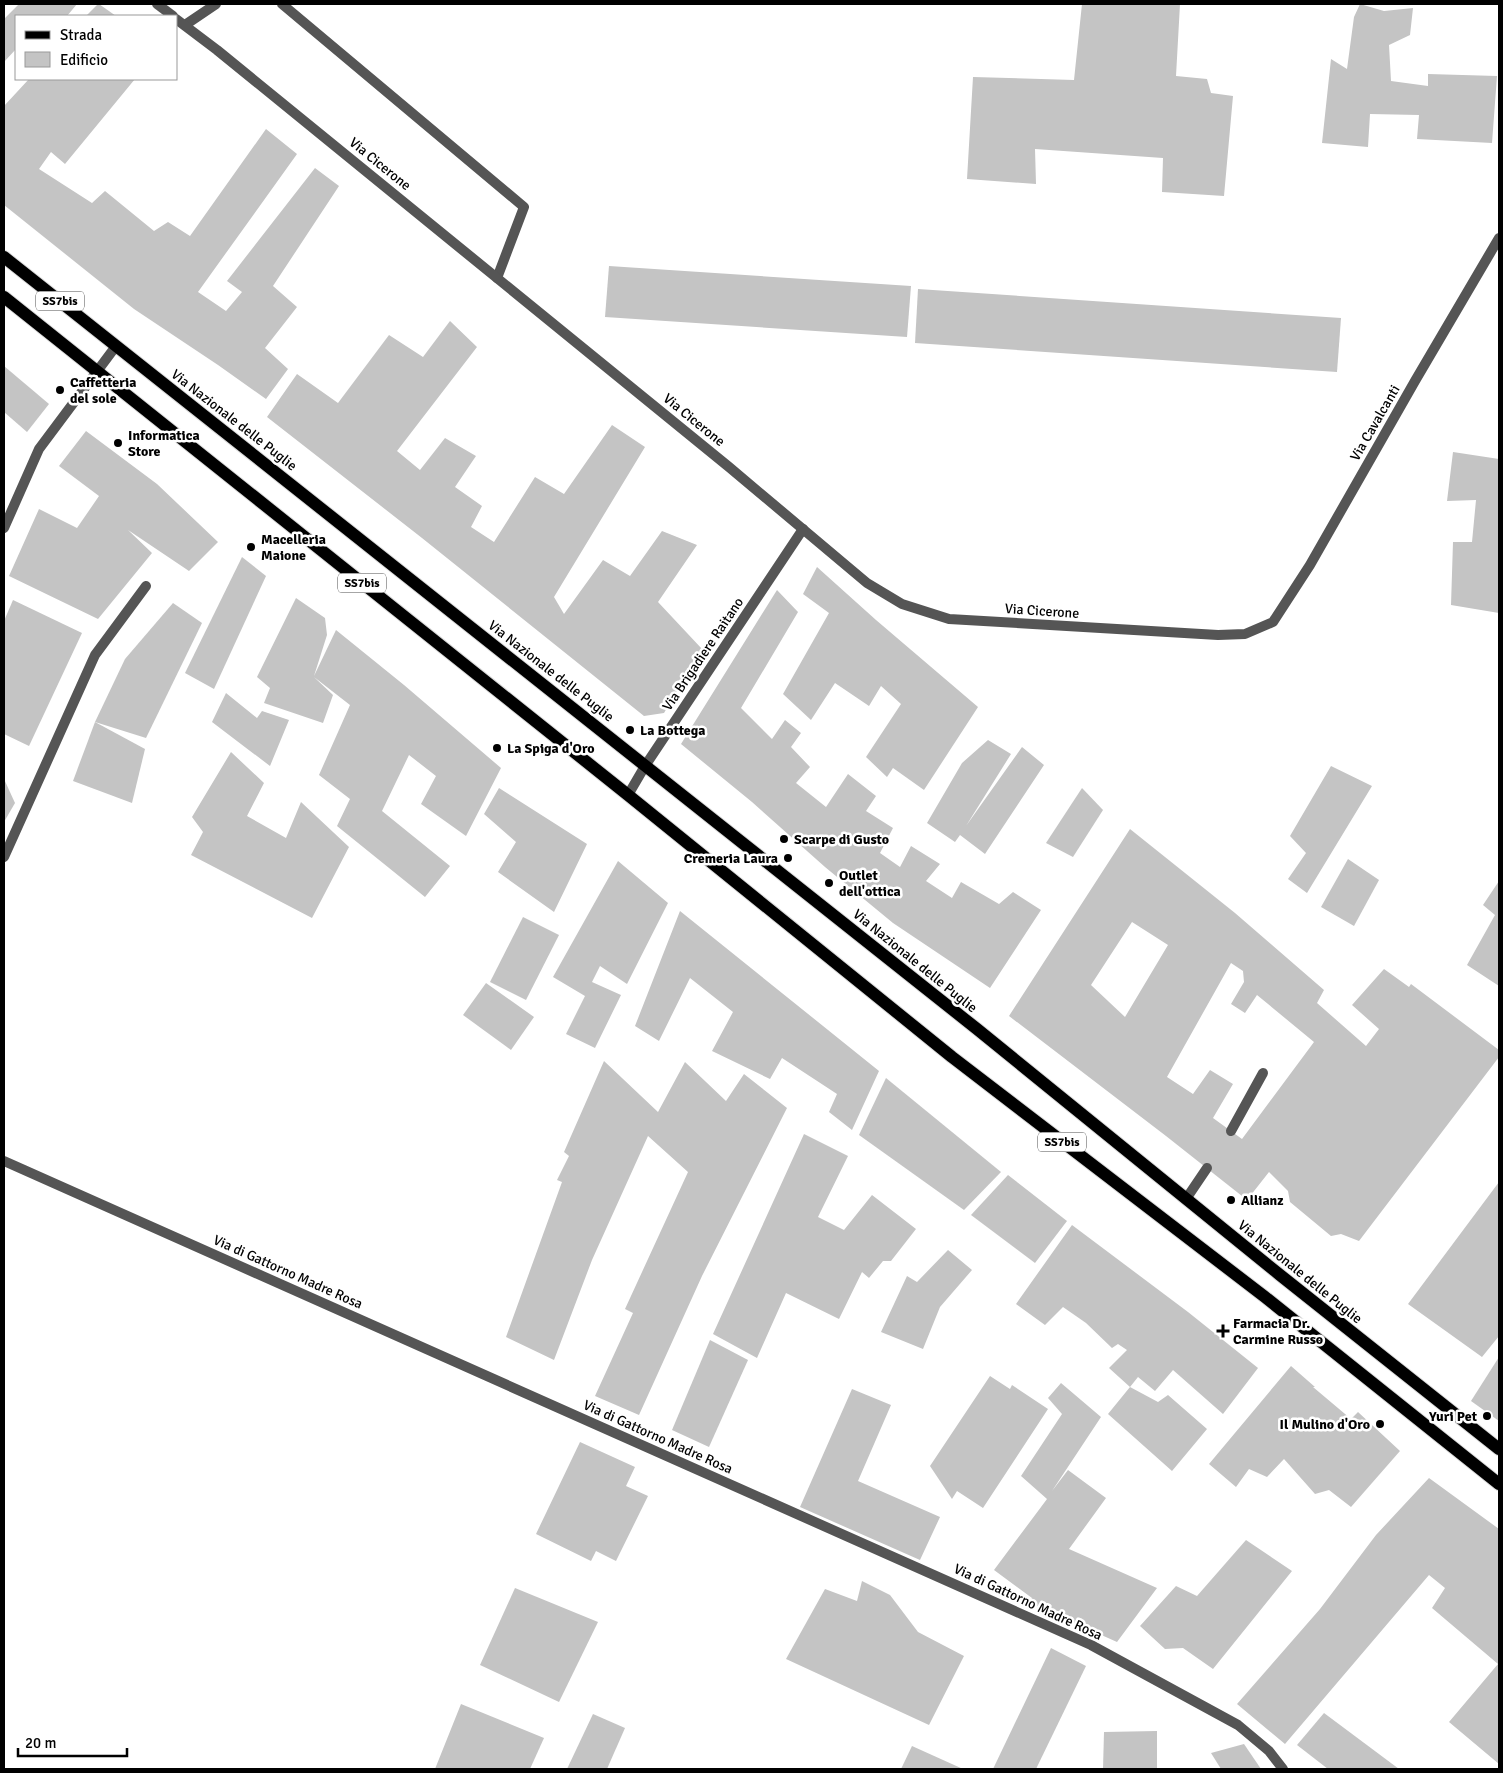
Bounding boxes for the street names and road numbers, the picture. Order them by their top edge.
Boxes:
street label: Via Cicerone [346,134,414,194]
road number: SS7bis [36,292,84,310]
street label: Via Nazionale delle Puglie [168,366,300,474]
street label: Via Cavalcanti [1346,382,1404,464]
street label: Via Cicerone [660,390,728,450]
road number: SS7bis [338,574,386,592]
street label: Via Brigadiere Raitano [659,594,747,714]
street label: Via Cicerone [1004,600,1080,622]
street label: Via Nazionale delle Puglie [485,617,617,725]
street label: Via Nazionale delle Puglie [849,906,981,1016]
road number: SS7bis [1038,1132,1086,1152]
street label: Via Nazionale delle Puglie [1234,1217,1366,1327]
street label: Via di Gattorno Madre Rosa [211,1231,365,1313]
street label: Via di Gattorno Madre Rosa [581,1396,735,1478]
street label: Via di Gattorno Madre Rosa [951,1560,1105,1644]

